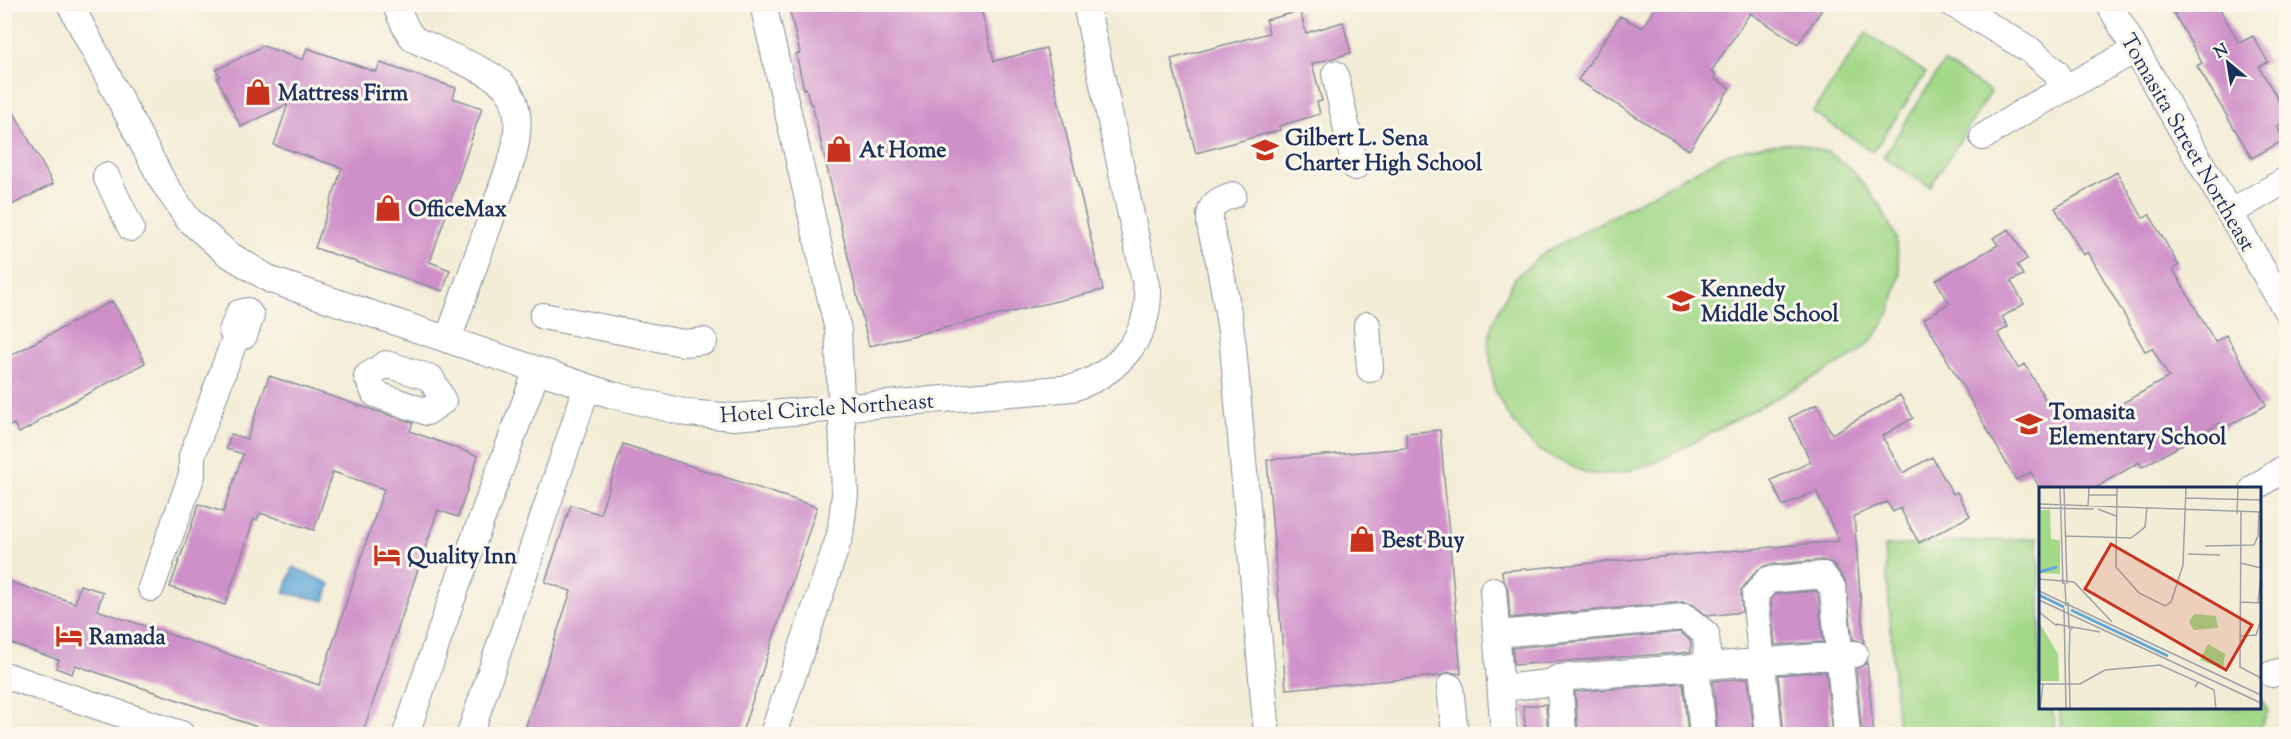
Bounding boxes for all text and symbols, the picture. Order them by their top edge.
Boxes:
street label: Tomasita Street Northeast [2116,29,2262,255]
north arrow [2198,33,2258,93]
shop icon: Mattress Firm [243,77,273,107]
place label: Mattress Firm [278,79,409,111]
place label: Gilbert L. Sena Charter High School [1285,124,1483,181]
shop icon: At Home [824,134,854,164]
school or university icon: Gilbert L. Sena Charter High School [1250,135,1280,165]
place label: At Home [859,136,947,168]
shop icon: OfficeMax [373,193,403,223]
place label: OfficeMax [408,195,507,227]
place label: Kennedy Middle School [1701,275,1839,332]
school or university icon: Kennedy Middle School [1666,286,1696,316]
street label: Hotel Circle Northeast [719,387,936,433]
place label: Tomasita Elementary School [2049,398,2227,455]
school or university icon: Tomasita Elementary School [2014,409,2044,439]
inset map [2039,487,2261,709]
shop icon: Best Buy [1347,524,1377,554]
place label: Best Buy [1382,526,1465,558]
hotel icon: Quality Inn [372,540,402,570]
place label: Quality Inn [407,542,517,574]
hotel icon: Ramada [54,621,84,651]
place label: Ramada [89,623,166,655]

